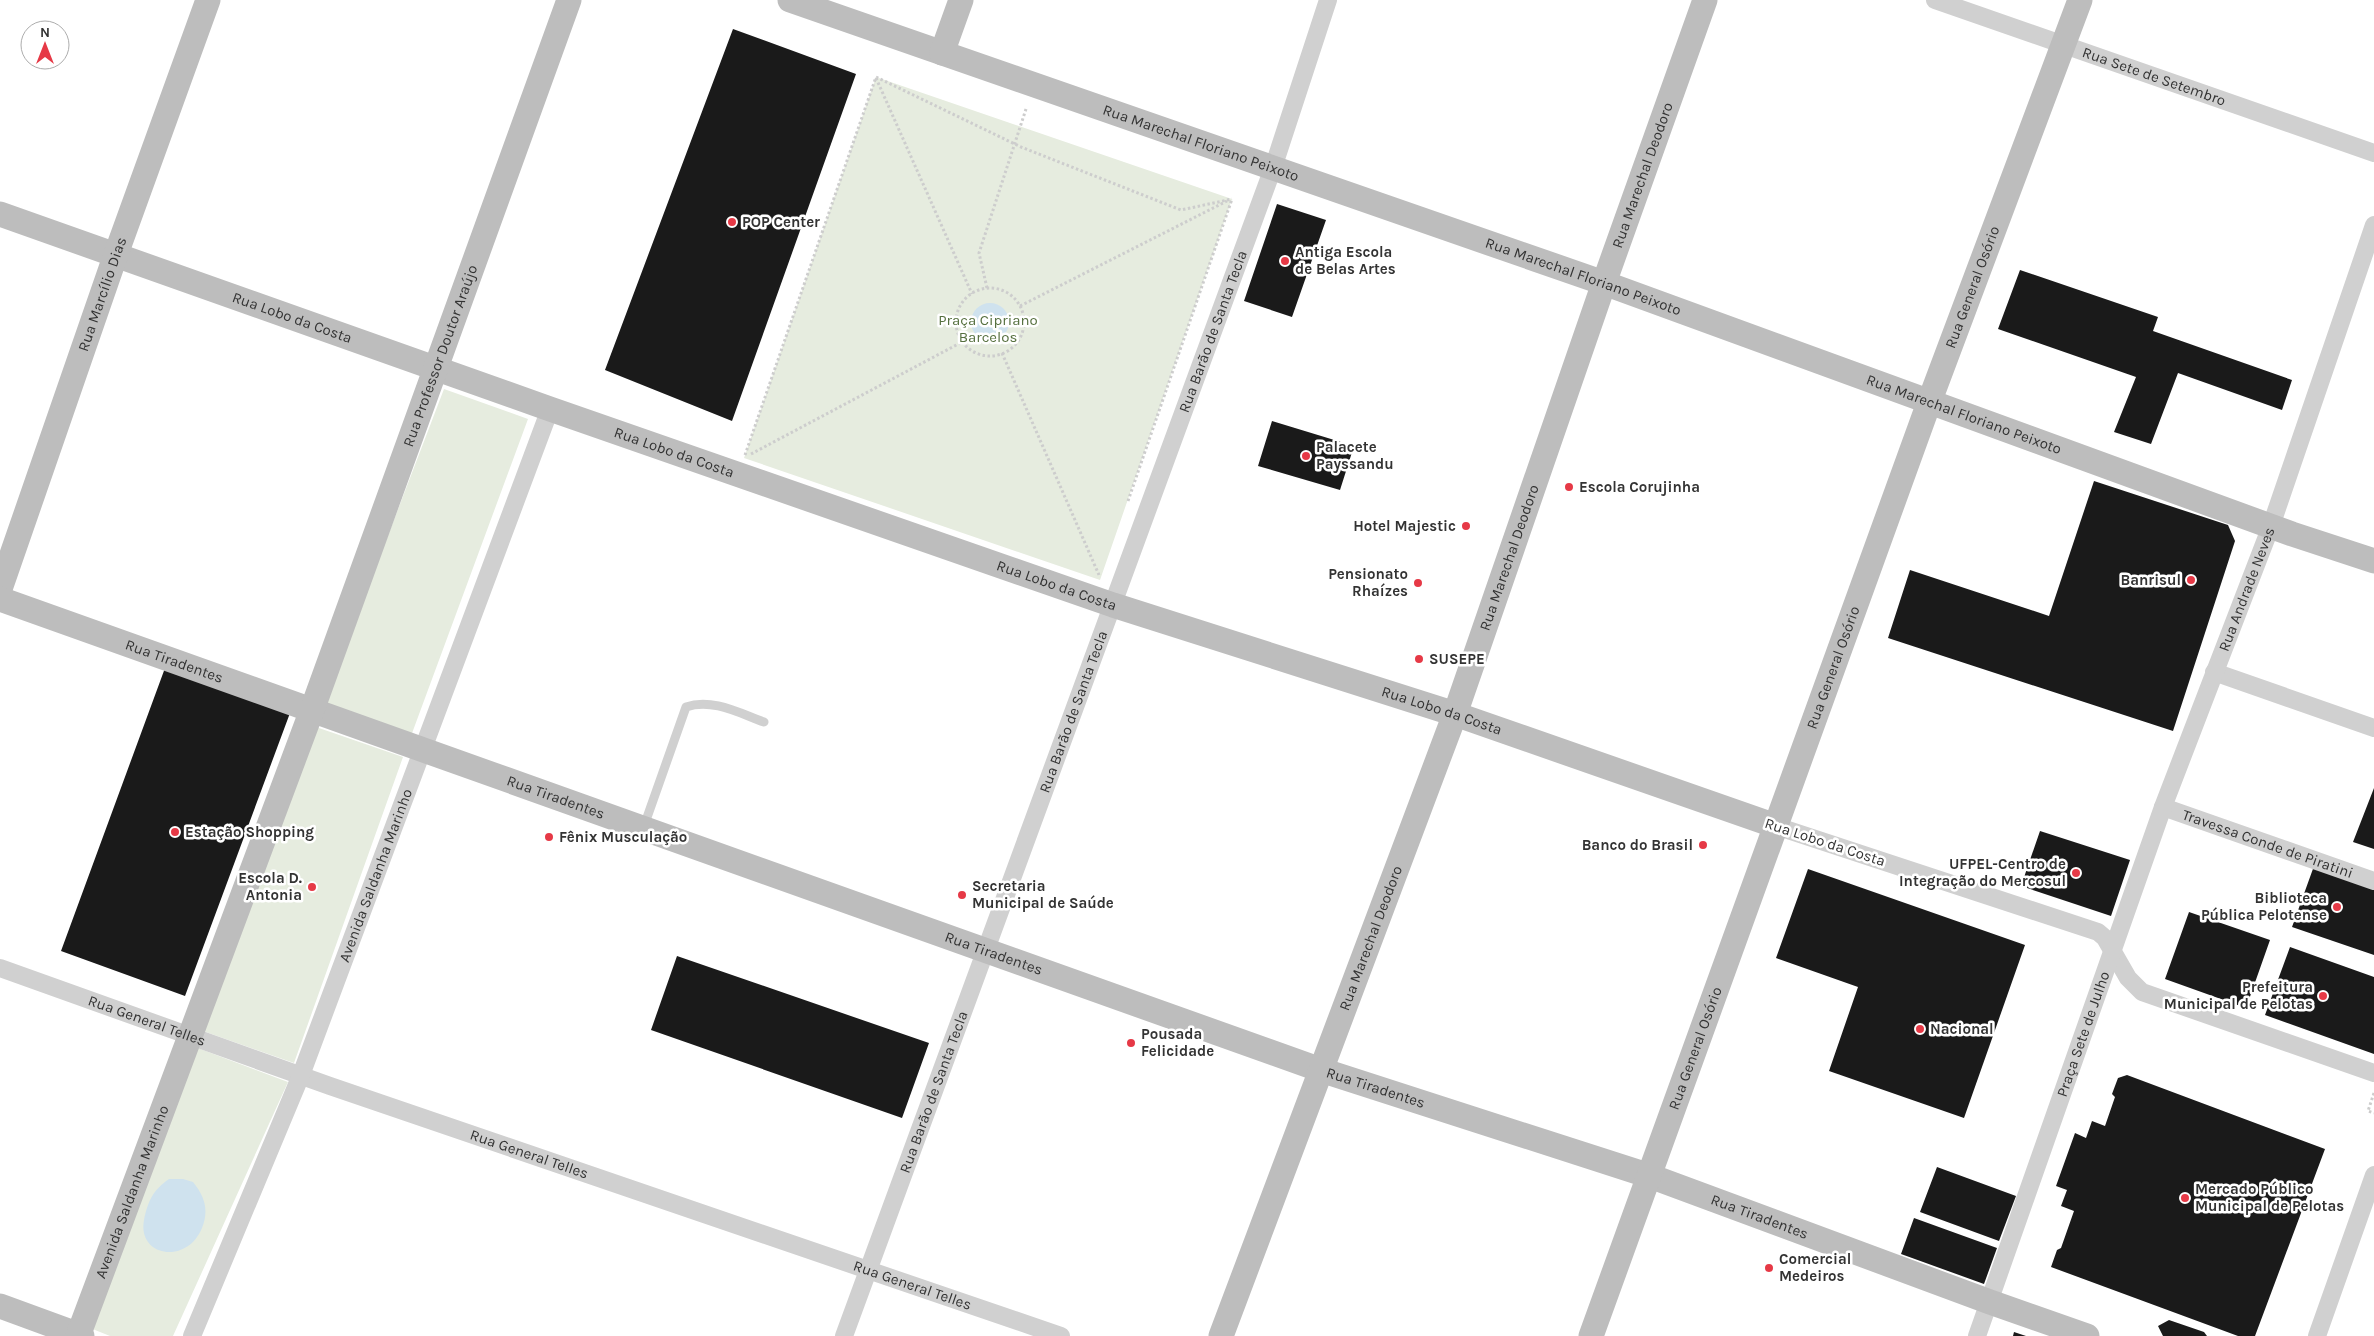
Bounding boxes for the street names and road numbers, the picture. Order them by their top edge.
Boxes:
street label: Rua Sete de Setembro [2080,43,2228,110]
street label: Rua Marechal Floriano Peixoto [1100,100,1301,185]
street label: Rua Marechal Deodoro [1608,100,1677,251]
street label: Rua General Osório [1941,223,2003,351]
street label: Rua Marechal Floriano Peixoto [1483,233,1684,319]
street label: Rua Marcílio Dias [74,235,130,354]
street label: Rua Barão de Santa Tecla [1175,248,1251,415]
street label: Rua Professor Doutor Araújo [399,262,481,449]
street label: Rua Lobo da Costa [230,288,355,347]
street label: Rua Marechal Floriano Peixoto [1864,370,2064,458]
street label: Rua Lobo da Costa [612,423,737,481]
street label: Rua Marechal Deodoro [1475,482,1543,633]
street label: Rua Andrade Neves [2215,525,2279,654]
street label: Rua Lobo da Costa [994,556,1119,615]
street label: Rua General Osório [1803,603,1864,731]
street label: Rua Barão de Santa Tecla [1035,628,1111,795]
street label: Rua Tiradentes [123,635,226,687]
street label: Rua Lobo da Costa [1379,682,1505,739]
street label: Rua Tiradentes [504,771,607,823]
street label: Avenida Saldanha Marinho [335,786,416,965]
street label: Travessa Conde de Piratini [2180,805,2356,882]
street label: Rua Lobo da Costa [1762,814,1888,870]
street label: Rua Marechal Deodoro [1335,863,1406,1013]
street label: Rua Tiradentes [942,928,1045,979]
street label: Praça Sete de Julho [2053,969,2114,1099]
street label: Rua General Osório [1665,984,1726,1112]
street label: Rua General Telles [86,991,208,1050]
street label: Rua Barão de Santa Tecla [896,1008,972,1176]
street label: Rua Tiradentes [1324,1063,1427,1112]
street label: Avenida Saldanha Marinho [91,1103,173,1281]
street label: Rua General Telles [468,1126,591,1183]
street label: Rua Tiradentes [1708,1190,1811,1243]
street label: Rua General Telles [851,1257,974,1314]

